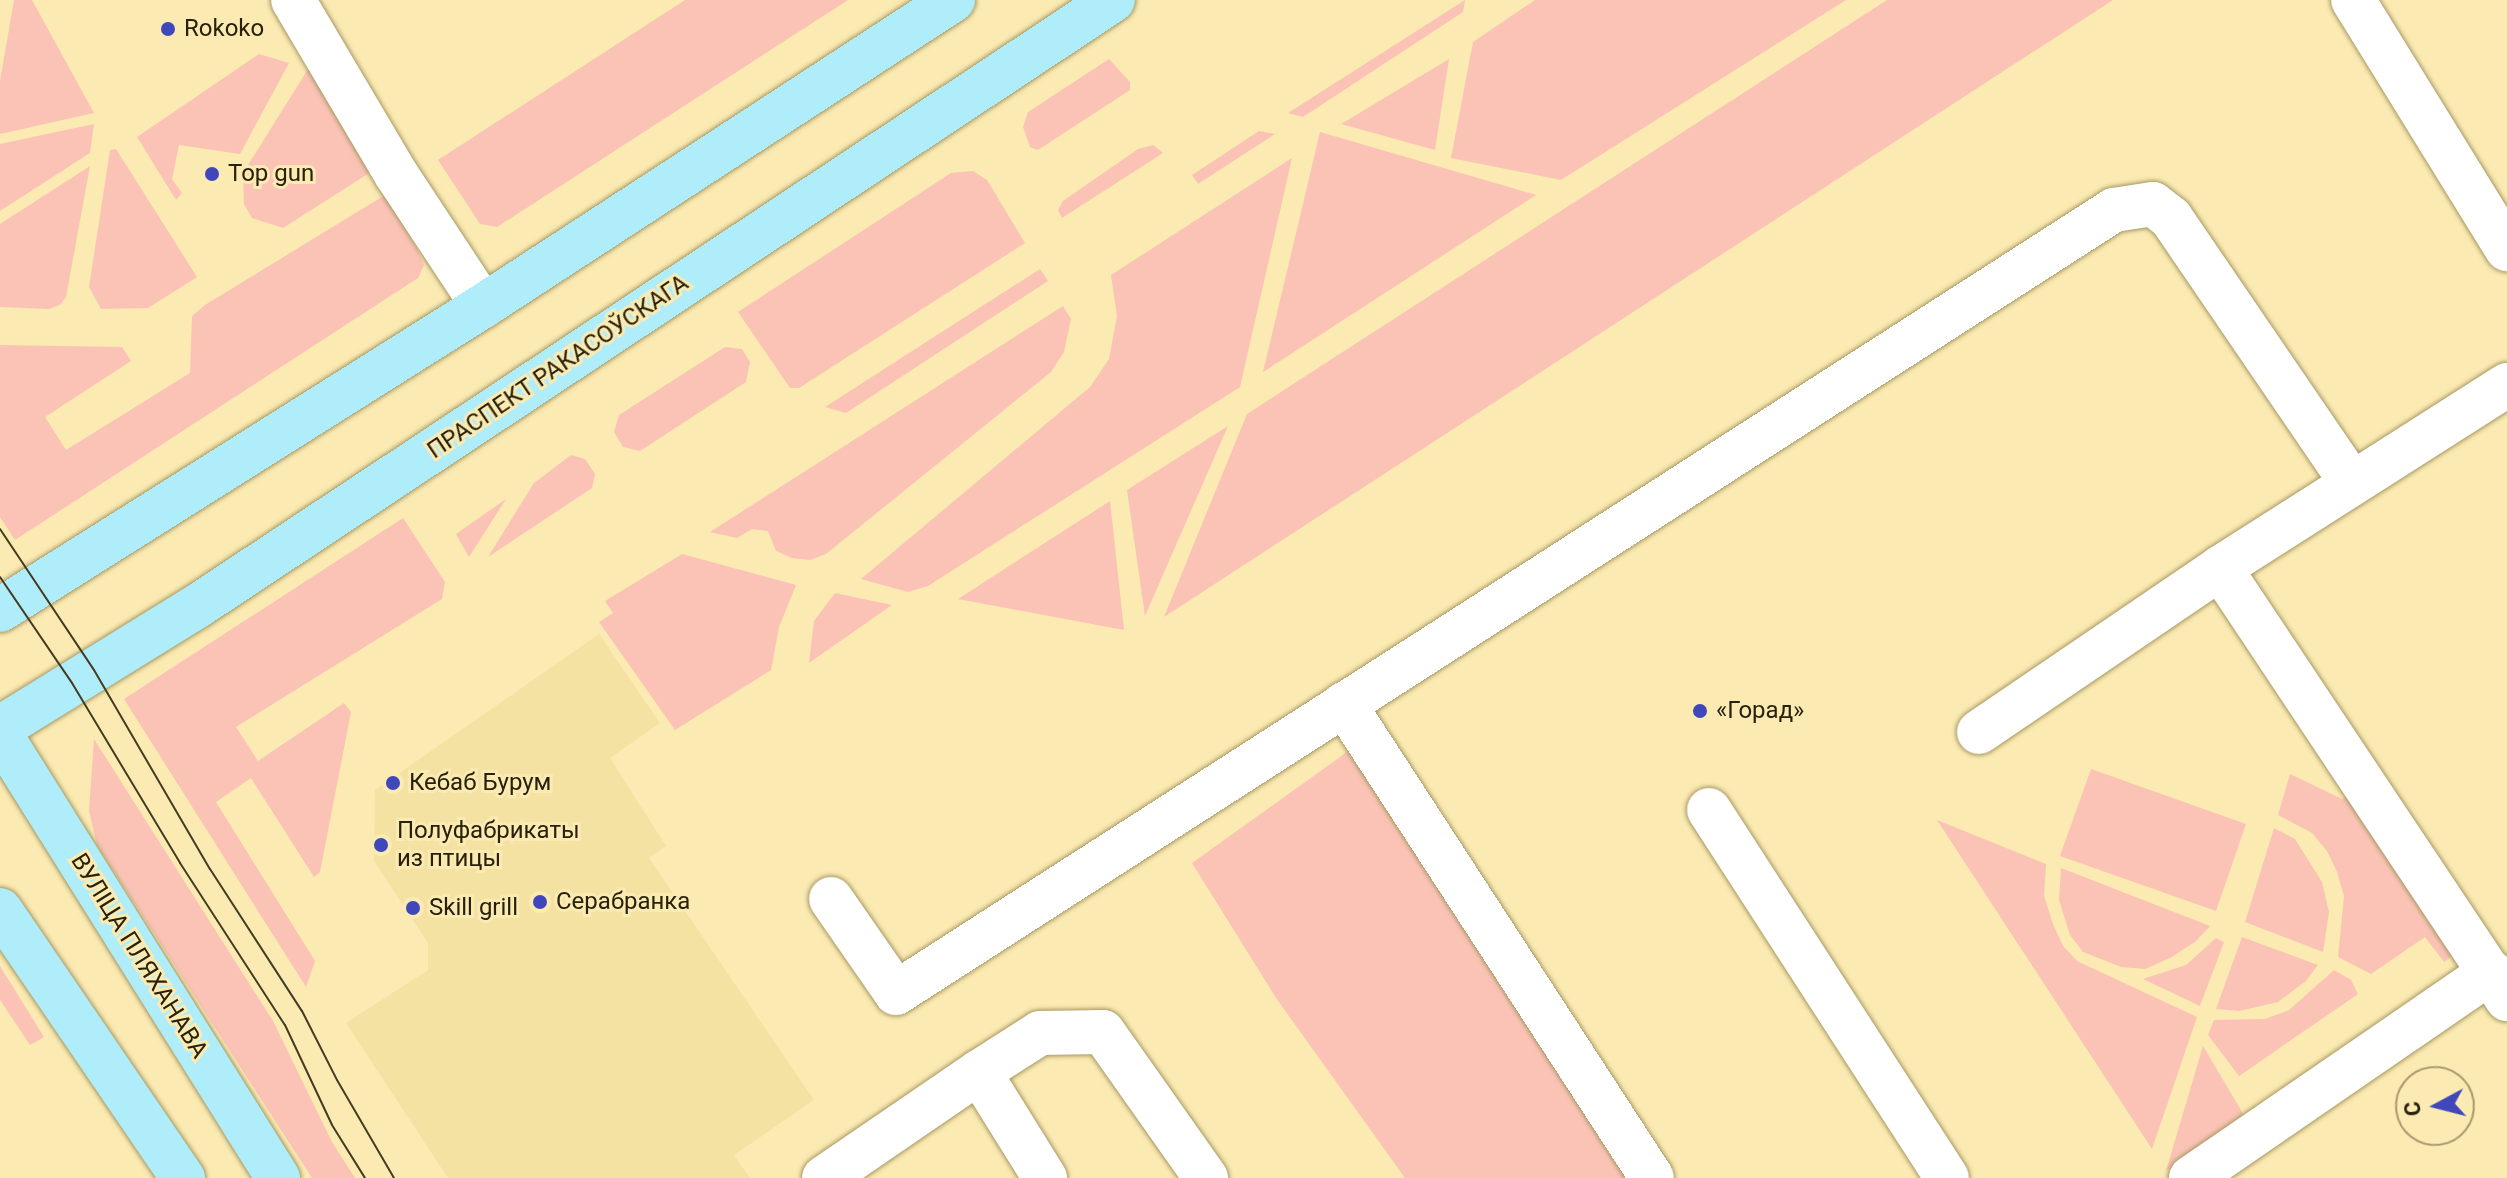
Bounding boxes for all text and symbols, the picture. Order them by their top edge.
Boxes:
place label: Rokoko [184,15,264,43]
marker: Rokoko [159,20,177,38]
place label: Top gun [228,160,314,188]
marker: Top gun [203,165,221,183]
street label: ПРАСПЕКТ РАКАСОЎСКАГА [422,269,694,465]
place label: «Горад» [1716,697,1804,725]
marker: «Горад» [1691,702,1709,720]
place label: Кебаб Бурум [409,769,551,797]
marker: Кебаб Бурум [384,774,402,792]
place label: Полуфабрикаты из птицы [397,817,580,873]
marker: Полуфабрикаты из птицы [372,836,390,854]
street label: ВУЛІЦА ПЛЯХАНАВА [64,848,214,1064]
place label: Серабранка [556,888,690,916]
marker: Серабранка [531,893,549,911]
place label: Skill grill [429,894,518,922]
marker: Skill grill [404,899,422,917]
north arrow [2395,1066,2475,1146]
text: С [2399,1100,2426,1117]

